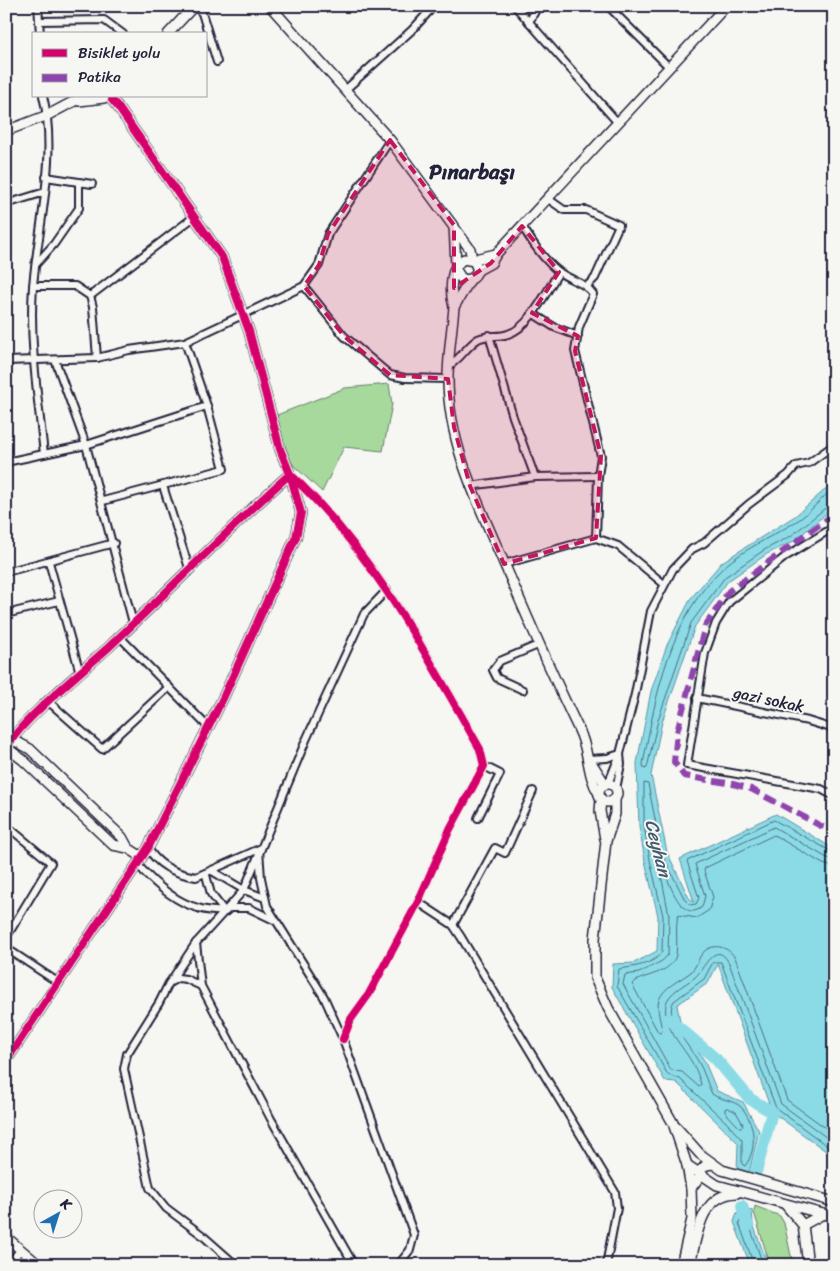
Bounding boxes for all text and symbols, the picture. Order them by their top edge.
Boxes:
legend [32,32,208,98]
text: Bisiklet yolu [78,40,160,66]
text: Patika [78,64,121,90]
district label: Pınarbaşı [429,153,515,191]
street label: gazi sokak [729,677,808,721]
water label: Ceyhan [635,816,681,882]
north arrow [32,1188,82,1238]
text: K [54,1191,78,1218]

